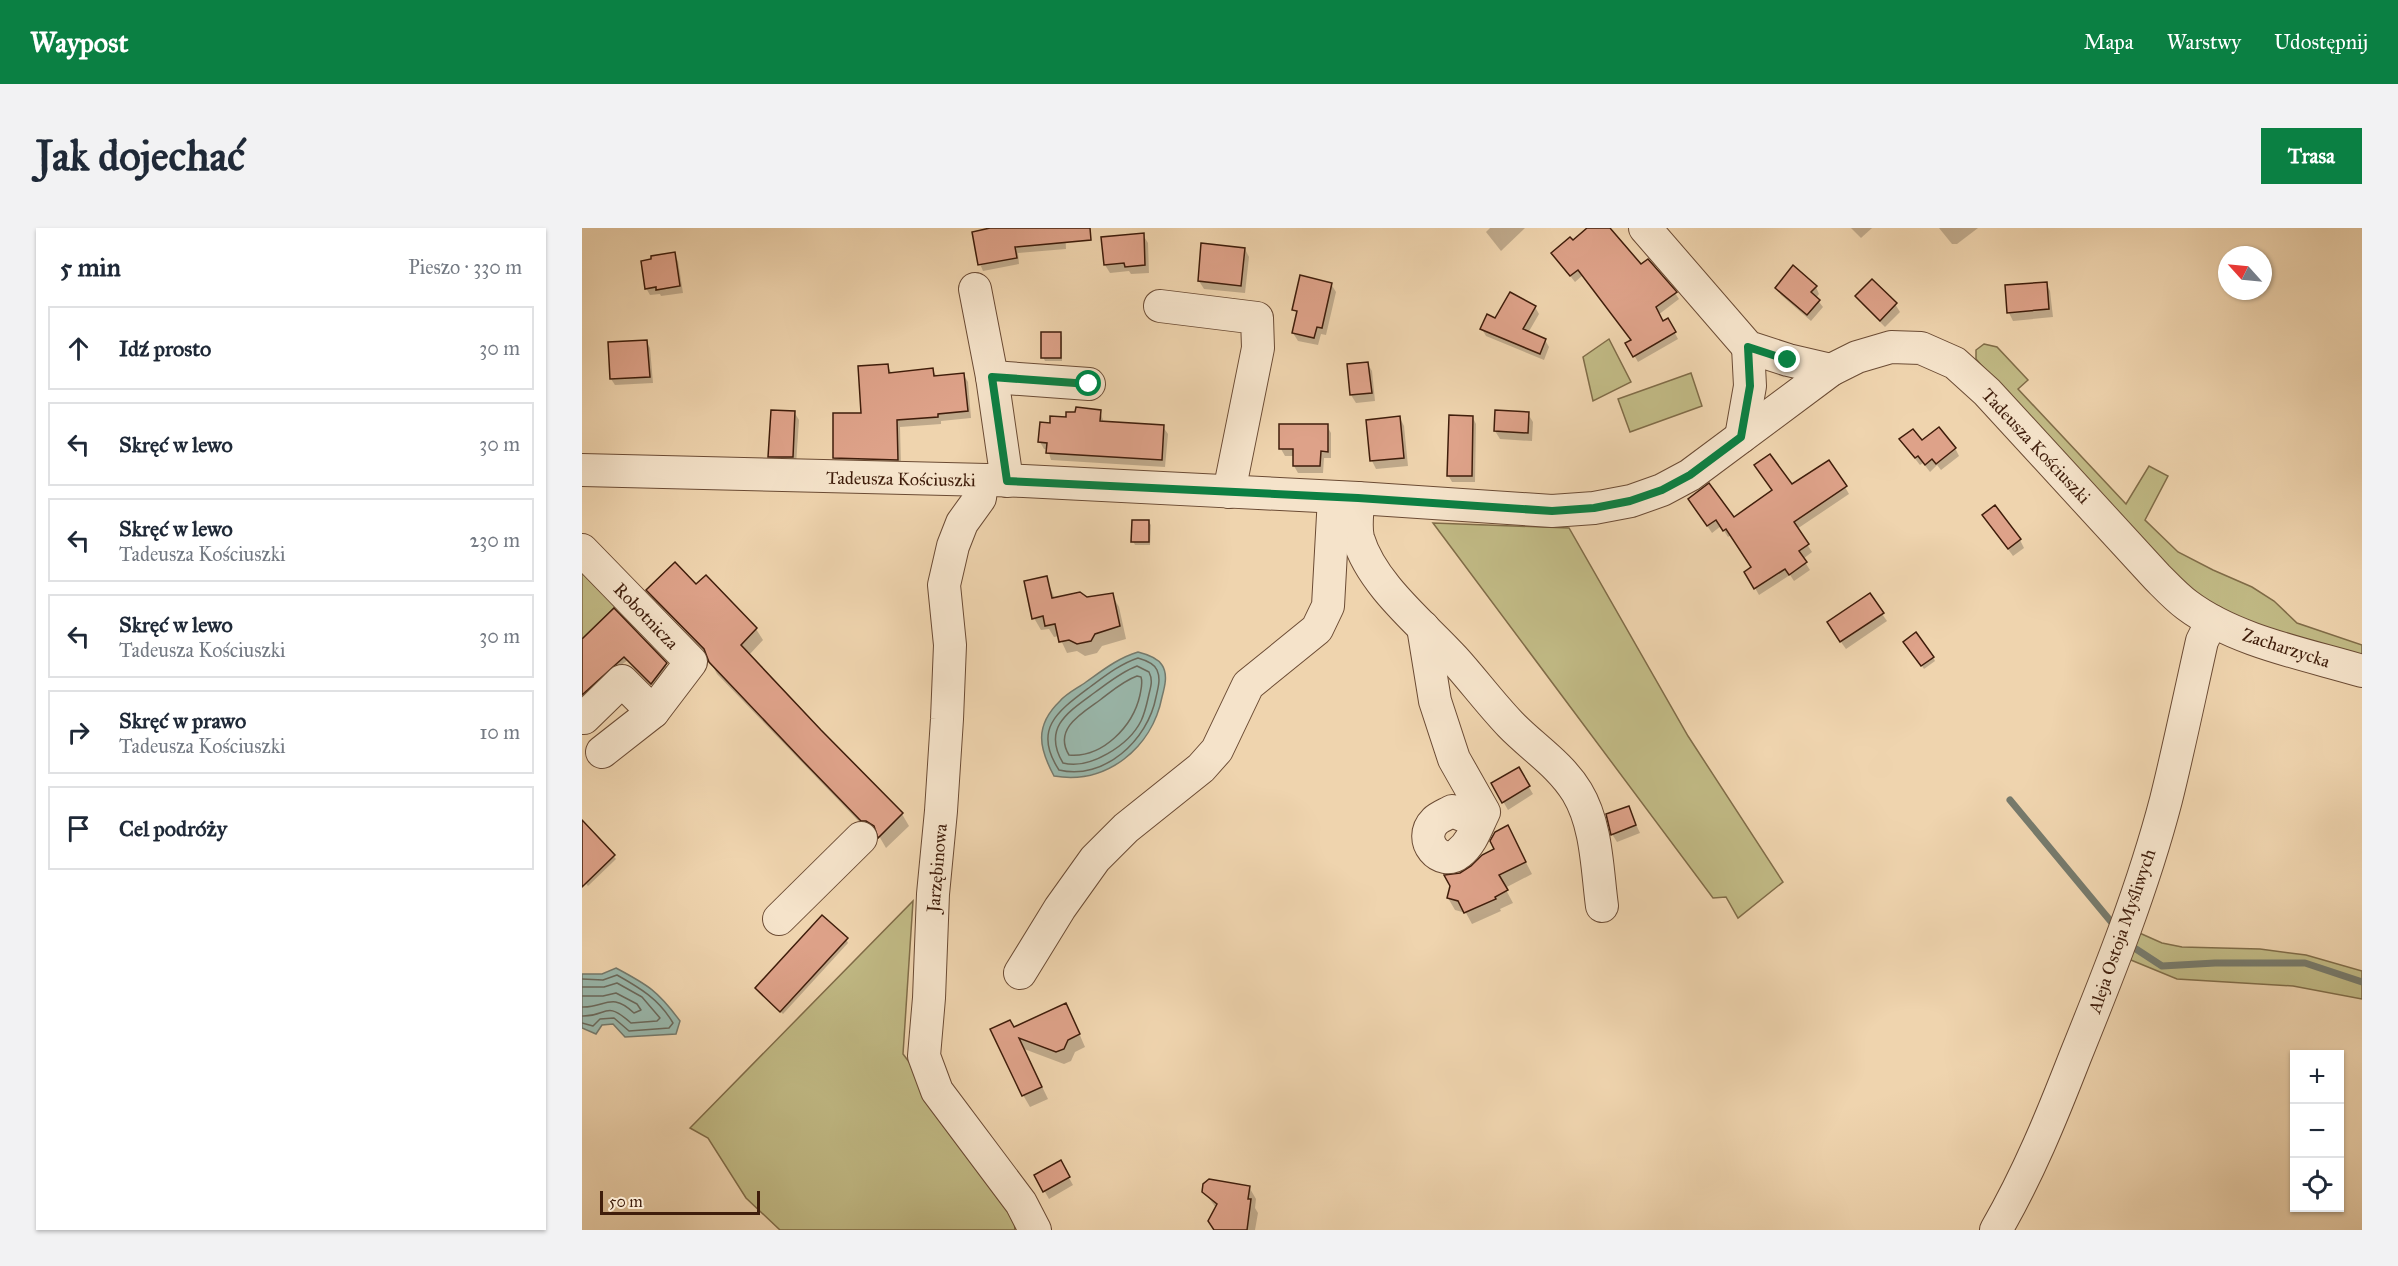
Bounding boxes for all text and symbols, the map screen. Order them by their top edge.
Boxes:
text: Waypost [30,25,128,60]
text: Mapa [2084,29,2134,55]
text: Warstwy [2167,29,2241,55]
text: Udostępnij [2274,29,2368,55]
button: Trasa [2261,128,2362,184]
text: Jak dojechać [36,130,245,182]
north arrow [2218,246,2272,300]
text: 5 min [60,251,121,283]
text: Pieszo · 330 m [408,255,522,279]
icon: ahead [62,332,95,365]
text: Idź prosto [119,335,211,362]
text: 30 m [479,336,520,360]
route end [1774,346,1800,372]
route start [1075,370,1101,396]
street label: Tadeusza Kościuszki [1977,384,2095,508]
icon: left [62,428,95,461]
text: Skręć w lewo [119,431,233,458]
text: 30 m [479,432,520,456]
street label: Tadeusza Kościuszki [826,467,976,491]
text: Skręć w lewo [119,515,233,542]
icon: left [62,524,95,557]
text: 230 m [469,528,520,552]
text: Tadeusza Kościuszki [119,542,286,566]
street label: Robotnicza [609,578,683,654]
text: Skręć w lewo [119,611,233,638]
icon: left [62,620,95,653]
street label: Zacharzycka [2239,623,2333,673]
text: 30 m [479,624,520,648]
text: Tadeusza Kościuszki [119,638,286,662]
text: Skręć w prawo [119,707,246,734]
icon: right [62,716,95,749]
text: 10 m [479,720,520,744]
text: Tadeusza Kościuszki [119,734,286,758]
icon: arrive [62,812,95,845]
text: Cel podróży [119,815,227,842]
street label: Jarzębinowa [922,822,953,915]
street label: Aleja Ostoja Myśliwych [2083,846,2160,1017]
map controls [2290,1050,2344,1212]
button: + [2290,1050,2344,1104]
button: − [2290,1104,2344,1158]
button: locate [2290,1158,2344,1212]
scale bar [600,1188,760,1216]
text: 50 m [609,1192,643,1211]

